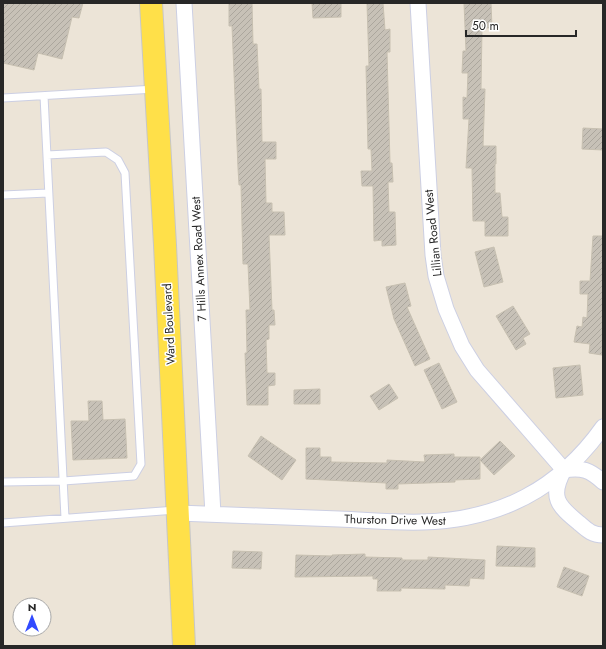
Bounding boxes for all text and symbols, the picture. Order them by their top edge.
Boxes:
scale bar [466,12,576,38]
text: 50 m [472,17,499,35]
street label: Lillian Road West [419,189,447,277]
street label: 7 Hills Annex Road West [187,196,211,322]
street label: Ward Boulevard [158,283,180,365]
street label: Thurston Drive West [344,510,446,530]
north arrow [12,597,52,637]
text: N [28,599,36,615]

